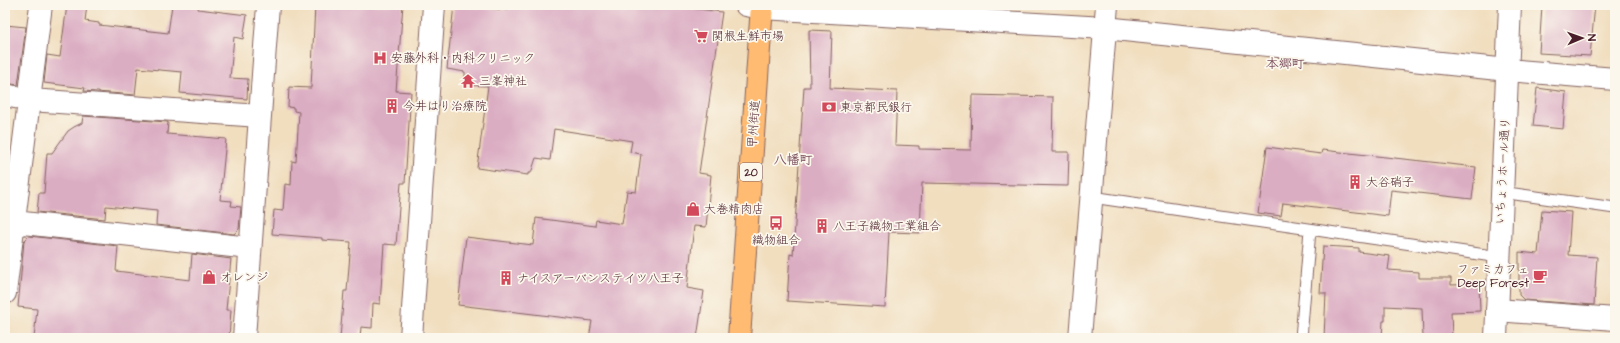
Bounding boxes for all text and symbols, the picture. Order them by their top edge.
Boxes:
north arrow [1562,18,1602,58]
supermarket icon: 関根生鮮市場 [693,28,709,44]
place label: 関根生鮮市場 [712,28,784,45]
text: N [1584,34,1599,41]
hospital icon: 安藤外科・内科クリニック [372,50,388,66]
place label: 安藤外科・内科クリニック [391,50,535,67]
district label: 本郷町 [1265,55,1305,73]
temple icon: 三峯神社 [460,73,476,89]
place label: 三峯神社 [479,73,527,90]
building icon: 今井はり治療院 [384,98,400,114]
place label: 今井はり治療院 [403,98,487,115]
street label: 甲州街道 [744,99,764,149]
bank icon: 東京都民銀行 [821,99,837,115]
place label: 東京都民銀行 [840,99,912,116]
street label: いちょうホール通り [1492,117,1514,225]
district label: 八幡町 [773,151,813,169]
road number: 20 [740,163,762,181]
building icon: 大谷硝子 [1347,174,1363,190]
place label: 大谷硝子 [1366,174,1414,191]
shop icon: 大巻精肉店 [685,201,701,217]
place label: 大巻精肉店 [704,201,764,218]
bus stop icon: 織物組合 [768,215,784,231]
building icon: 八王子織物工業組合 [814,218,830,234]
place label: 八王子織物工業組合 [833,218,941,235]
place label: 織物組合 [752,232,800,249]
place label: ファミカフェ Deep Forest [1457,261,1529,292]
cafe icon: ファミカフェ Deep Forest [1532,268,1548,284]
shop icon: オレンジ [201,269,217,285]
place label: オレンジ [220,269,268,286]
building icon: ナイスアーバンステイツ八王子 [498,270,514,286]
place label: ナイスアーバンステイツ八王子 [517,270,684,287]

